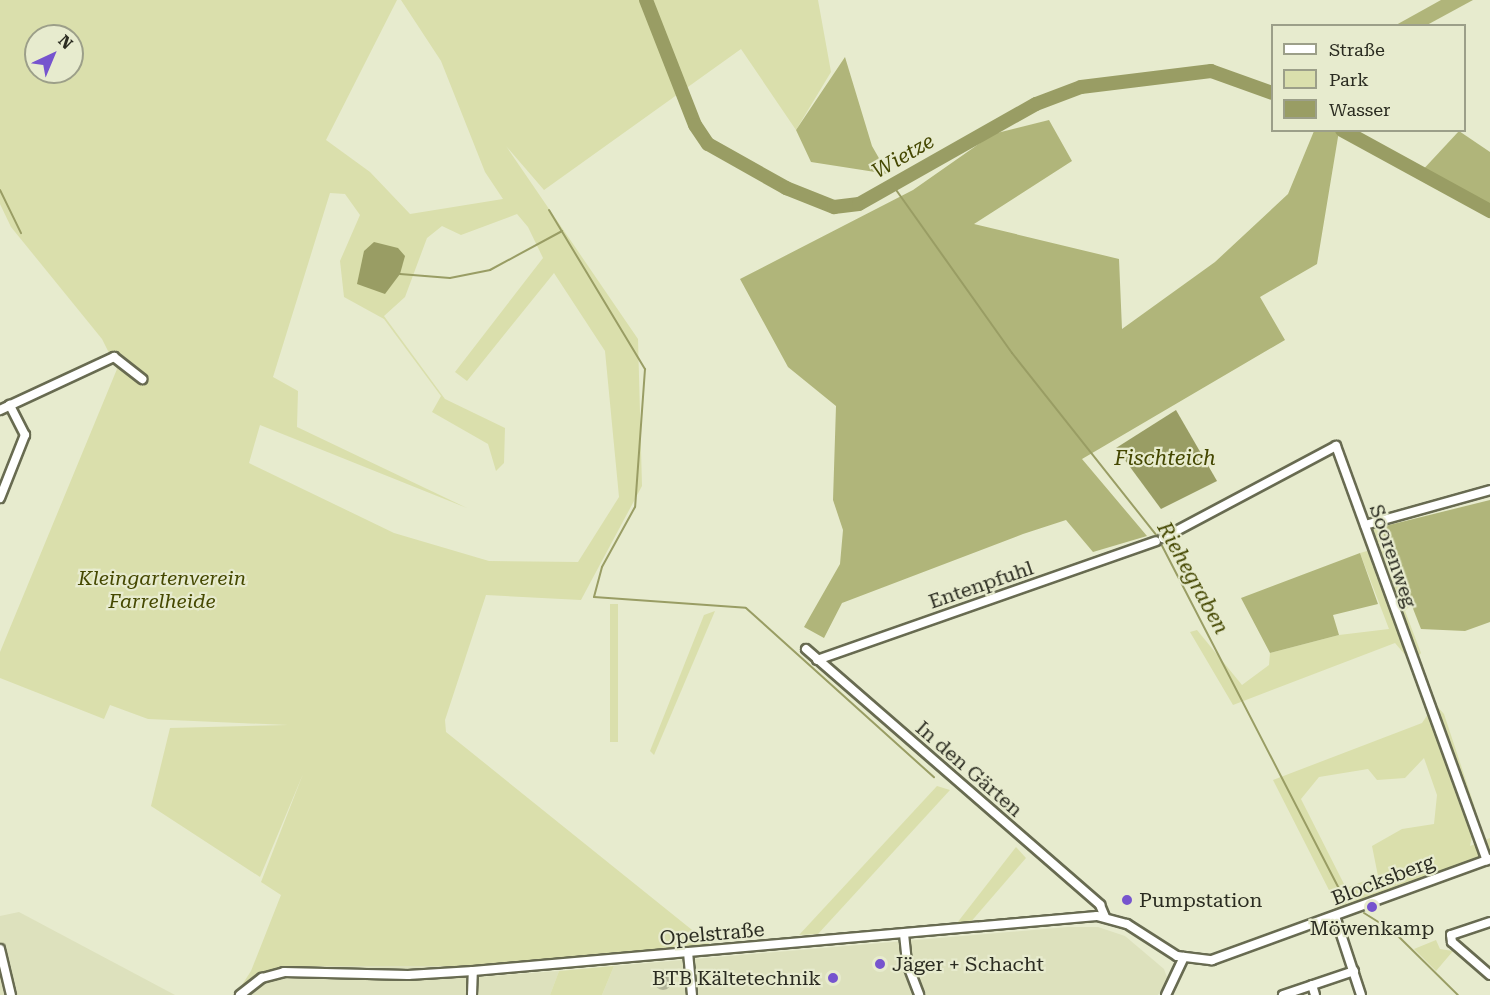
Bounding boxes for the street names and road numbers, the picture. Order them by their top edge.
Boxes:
street label: Soorenweg [1364,501,1422,611]
street label: Entenpfuhl [926,556,1036,614]
street label: In den Gärten [911,716,1027,822]
street label: Blocksberg [1328,849,1438,911]
street label: Opelstraße [659,917,765,951]

